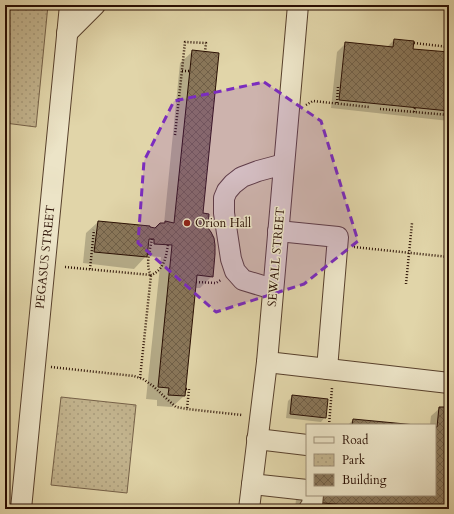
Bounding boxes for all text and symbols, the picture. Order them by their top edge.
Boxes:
street label: PEGASUS STREET [32,204,58,310]
street label: SEWALL STREET [264,206,288,307]
place label: Orion Hall [195,215,251,231]
marker: Orion Hall [182,218,192,228]
legend [306,424,436,496]
text: Road [342,432,369,448]
text: Park [342,452,366,468]
text: Building [342,472,387,488]

